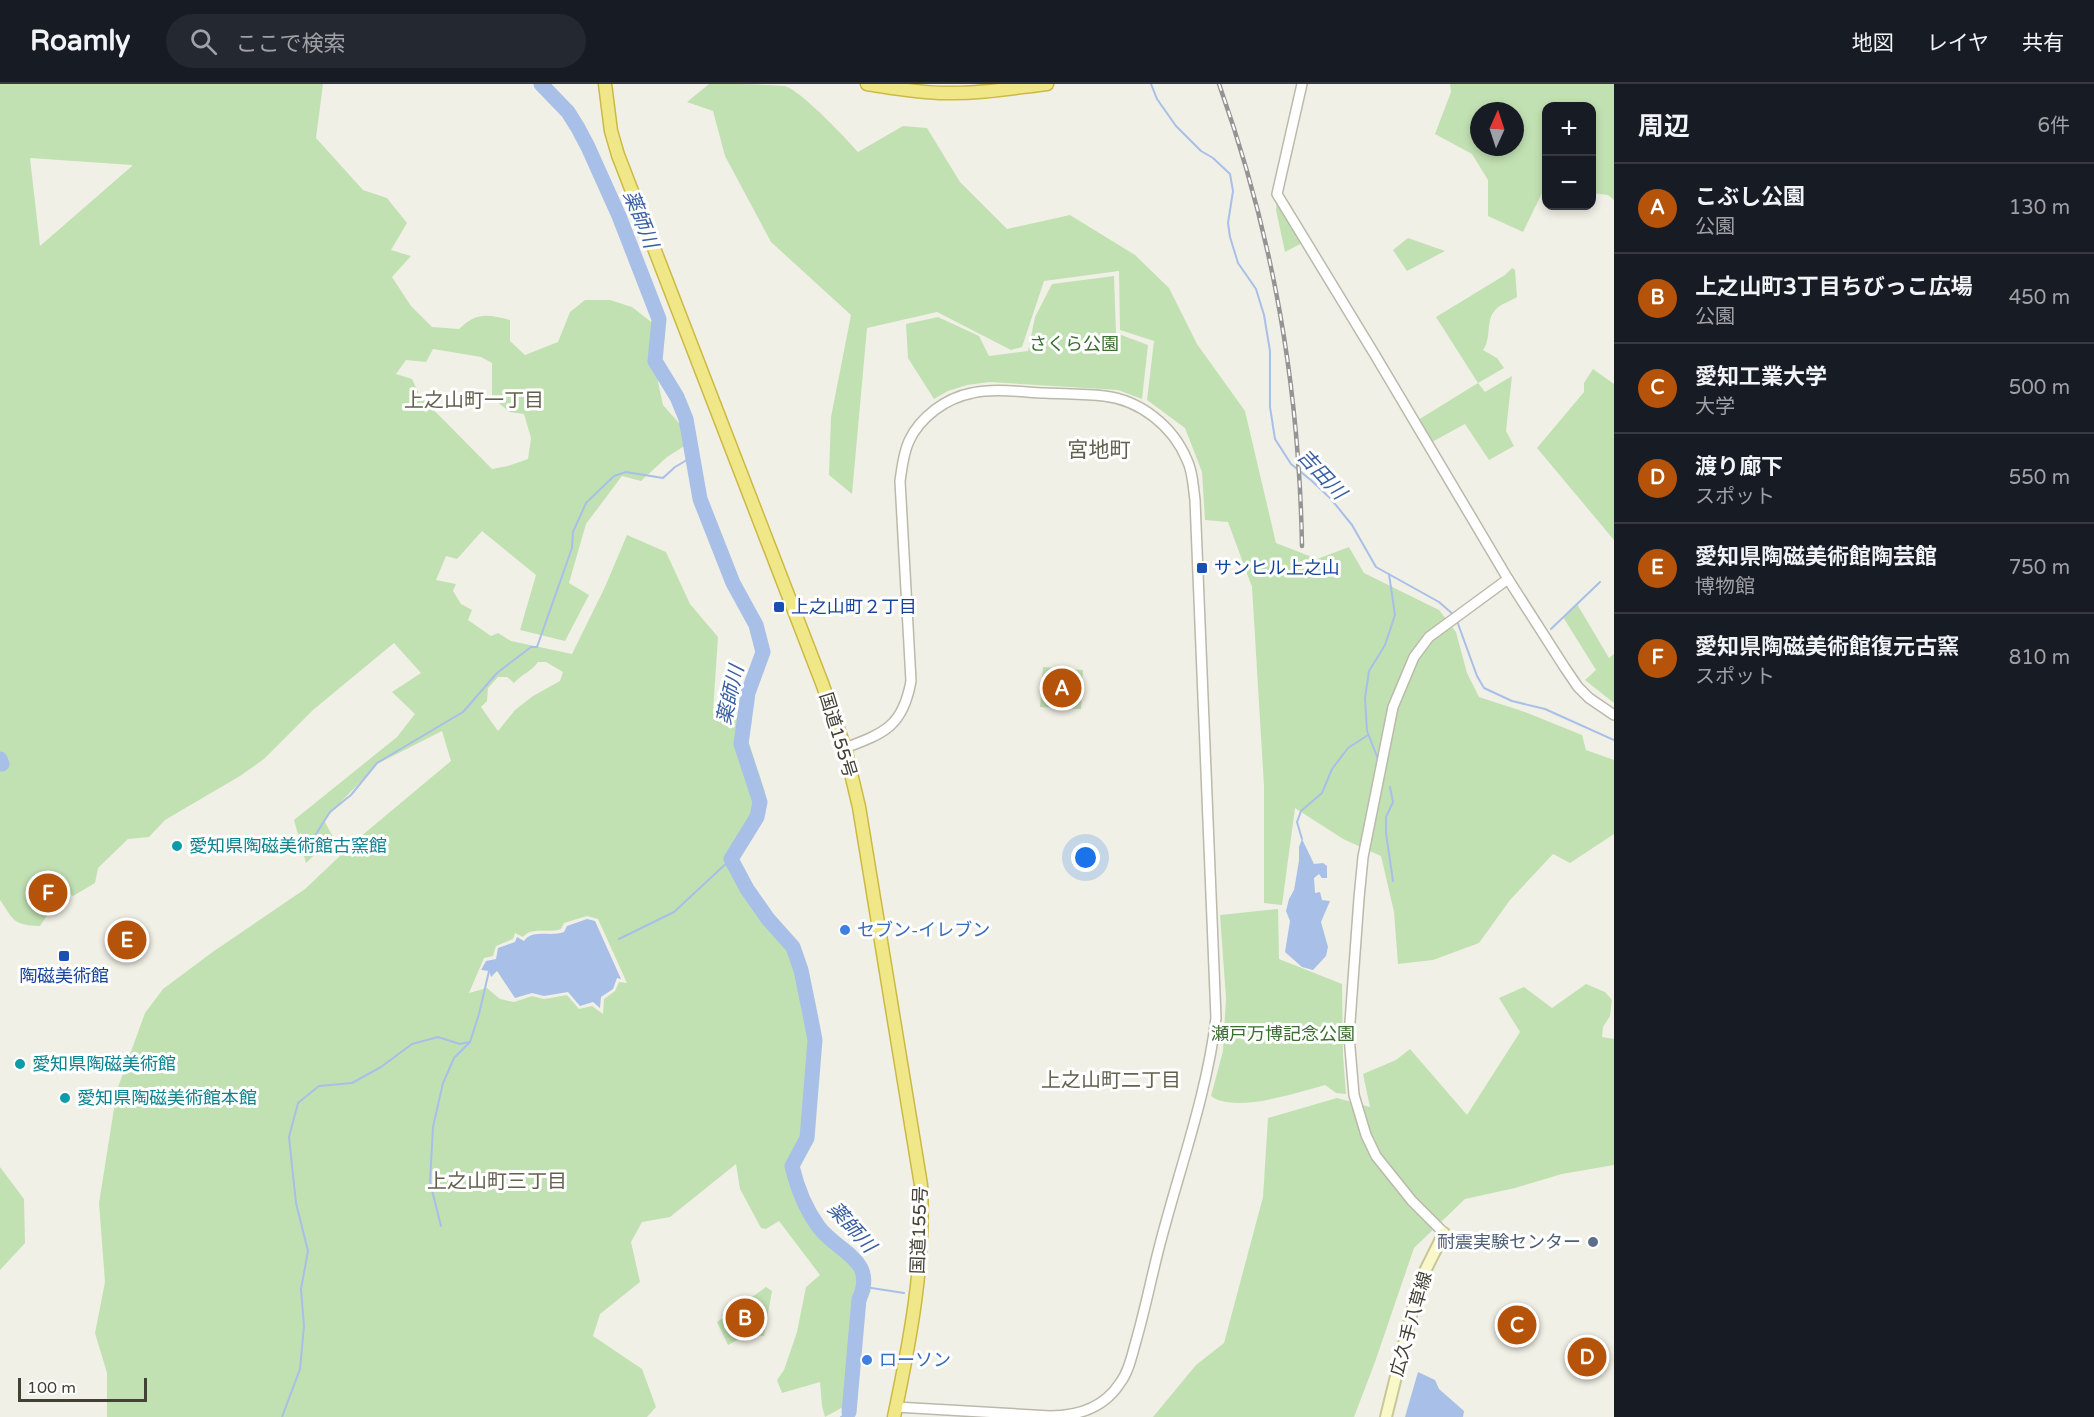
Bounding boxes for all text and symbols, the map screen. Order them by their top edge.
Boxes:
search box [166,14,586,68]
text: Roamly [30,24,130,58]
icon: search [187,25,220,58]
text: ここで検索 [235,31,345,57]
text: 地図 [1852,31,1894,56]
text: レイヤ [1927,31,1989,56]
text: 共有 [2022,31,2064,56]
north arrow [1470,102,1524,156]
map controls [1542,102,1596,210]
button: + [1542,102,1596,156]
text: 周辺 [1638,111,1690,142]
text: 6件 [2037,114,2070,138]
button: − [1542,156,1596,210]
text: こぶし公園 [1695,184,1805,210]
water label: 薬師川 [618,187,663,254]
text: A [1650,196,1665,220]
text: 130 m [2009,196,2070,220]
text: 公園 [1695,215,1735,239]
text: 上之山町3丁目ちびっこ広場 [1695,274,1973,300]
text: B [1651,286,1664,310]
text: 450 m [2009,286,2070,310]
text: 公園 [1695,305,1735,329]
park label: さくら公園 [1029,333,1119,355]
text: 愛知工業大学 [1695,364,1827,390]
text: C [1651,376,1664,400]
text: 500 m [2009,376,2070,400]
district label: 上之山町一丁目 [404,389,544,413]
text: 大学 [1695,395,1735,419]
district label: 宮地町 [1068,438,1131,463]
water label: 吉田川 [1292,445,1352,506]
text: 渡り廊下 [1695,454,1783,480]
text: D [1650,466,1665,490]
text: 550 m [2009,466,2070,490]
text: スポット [1695,485,1775,509]
text: 愛知県陶磁美術館陶芸館 [1695,544,1937,570]
text: E [1651,556,1664,580]
text: 750 m [2009,556,2070,580]
place label: サンヒル上之山 [1214,557,1340,579]
marker: サンヒル上之山 [1195,561,1209,575]
text: 博物館 [1695,575,1755,599]
place label: 上之山町２丁目 [791,596,917,618]
marker: 上之山町２丁目 [772,600,786,614]
text: 愛知県陶磁美術館復元古窯 [1695,634,1959,660]
text: F [1651,646,1664,670]
text: 810 m [2009,646,2070,670]
water label: 薬師川 [713,661,750,727]
text: スポット [1695,665,1775,689]
pin: A [1042,666,1082,710]
street label: 国道155号 [815,690,861,780]
place label: 愛知県陶磁美術館古窯館 [189,835,387,857]
marker: 愛知県陶磁美術館古窯館 [170,839,184,853]
your location [1071,843,1100,872]
pin: F [28,870,68,916]
pin: E [108,918,146,962]
place label: セブン-イレブン [857,919,990,941]
marker: セブン-イレブン [838,923,852,937]
marker: 陶磁美術館 [57,949,71,963]
place label: 陶磁美術館 [19,965,109,987]
park label: 瀬戸万博記念公園 [1211,1023,1355,1045]
place label: 愛知県陶磁美術館 [32,1053,176,1075]
marker: 愛知県陶磁美術館 [13,1057,27,1071]
district label: 上之山町二丁目 [1041,1069,1181,1093]
place label: 愛知県陶磁美術館本館 [77,1087,257,1109]
marker: 愛知県陶磁美術館本館 [58,1091,72,1105]
district label: 上之山町三丁目 [427,1170,567,1194]
street label: 国道155号 [906,1186,932,1274]
water label: 薬師川 [822,1197,882,1259]
place label: 耐震実験センター [1437,1231,1581,1253]
marker: 耐震実験センター [1586,1235,1600,1249]
street label: 広久手八草線 [1386,1269,1436,1379]
pin: B [726,1296,764,1340]
pin: C [1498,1302,1537,1348]
pin: D [1568,1334,1606,1380]
place label: ローソン [879,1349,951,1371]
marker: ローソン [860,1353,874,1367]
scale bar [18,1375,147,1402]
text: 100 m [27,1378,76,1398]

